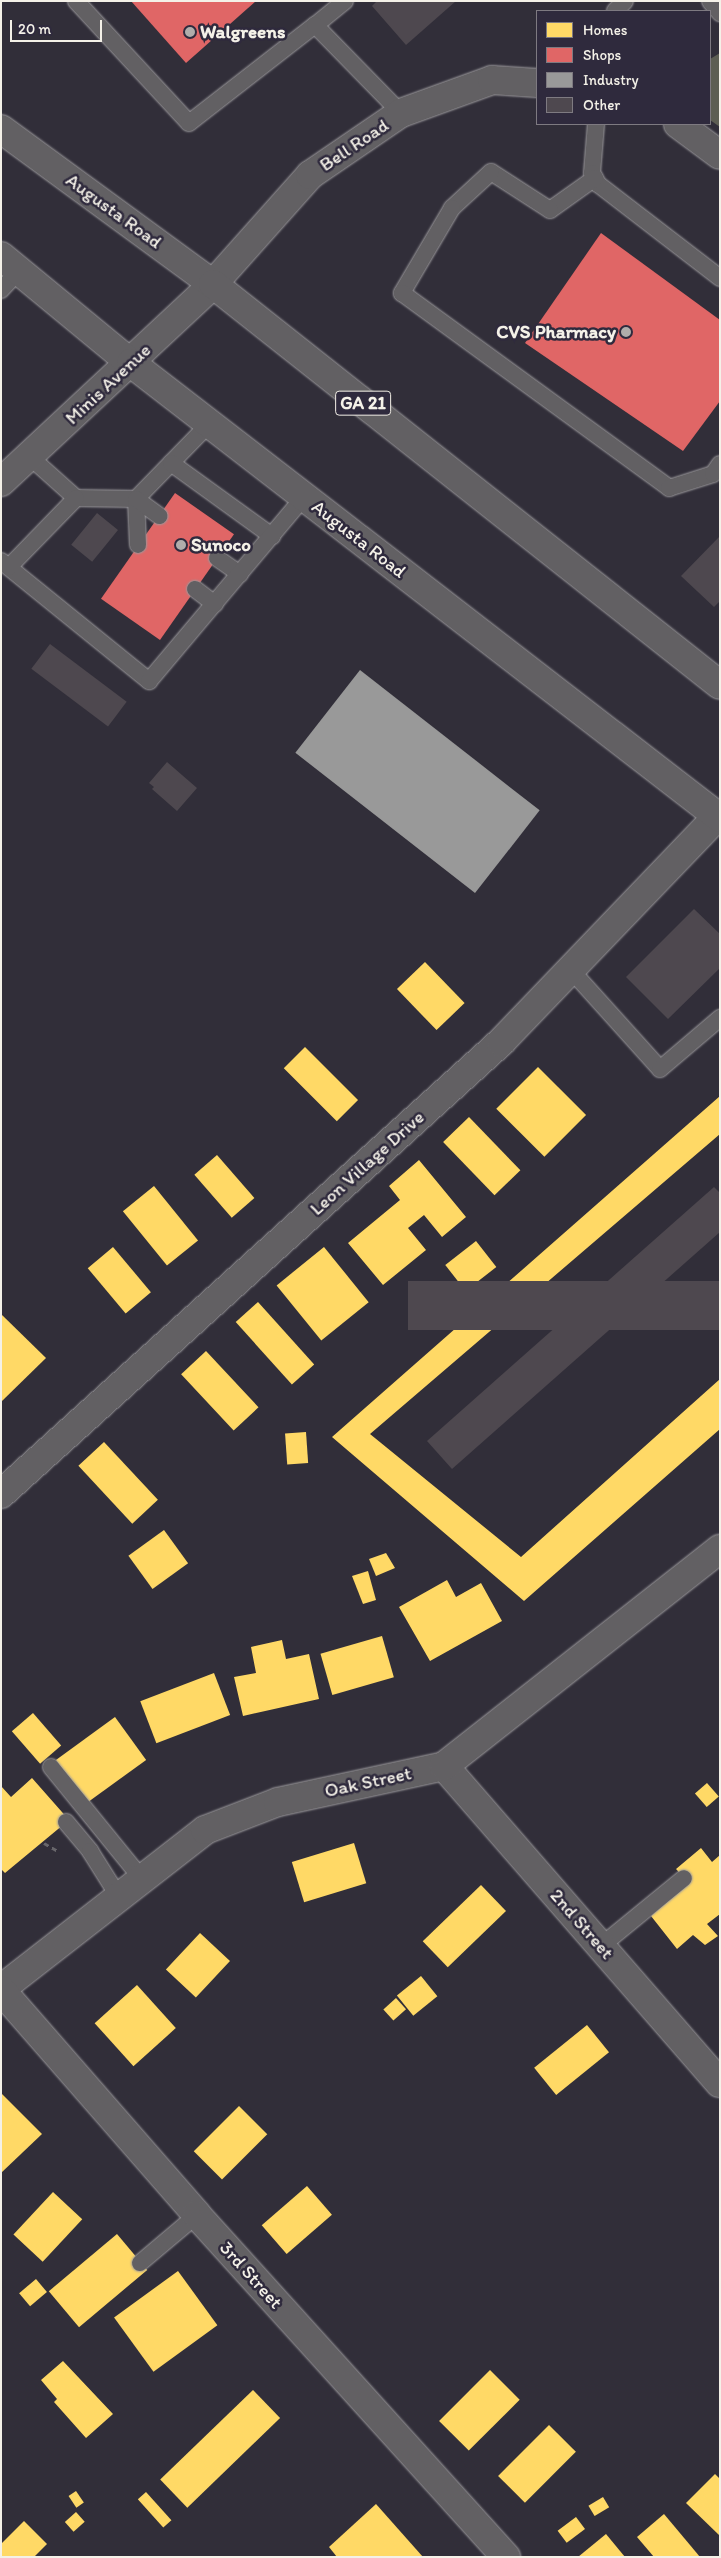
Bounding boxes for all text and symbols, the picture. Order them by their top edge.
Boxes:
scale bar [12,10,105,42]
legend [536,10,711,125]
text: 20 m [18,20,51,38]
place label: Walgreens [200,21,285,43]
text: Homes [583,21,627,39]
marker: Walgreens [184,26,196,38]
text: Shops [583,46,621,64]
text: Industry [583,71,639,89]
text: Other [583,96,620,114]
street label: Bell Road [316,114,392,176]
street label: Augusta Road [61,168,167,254]
place label: CVS Pharmacy [496,321,616,343]
marker: CVS Pharmacy [620,326,632,338]
street label: Minis Avenue [61,339,155,429]
road number: GA 21 [334,388,392,418]
street label: Augusta Road [307,495,411,583]
place label: Sunoco [191,534,251,556]
marker: Sunoco [175,539,187,551]
street label: Leon Village Drive [305,1106,429,1220]
street label: Oak Street [323,1762,413,1802]
street label: 2nd Street [545,1884,619,1964]
street label: 3rd Street [215,2237,287,2313]

